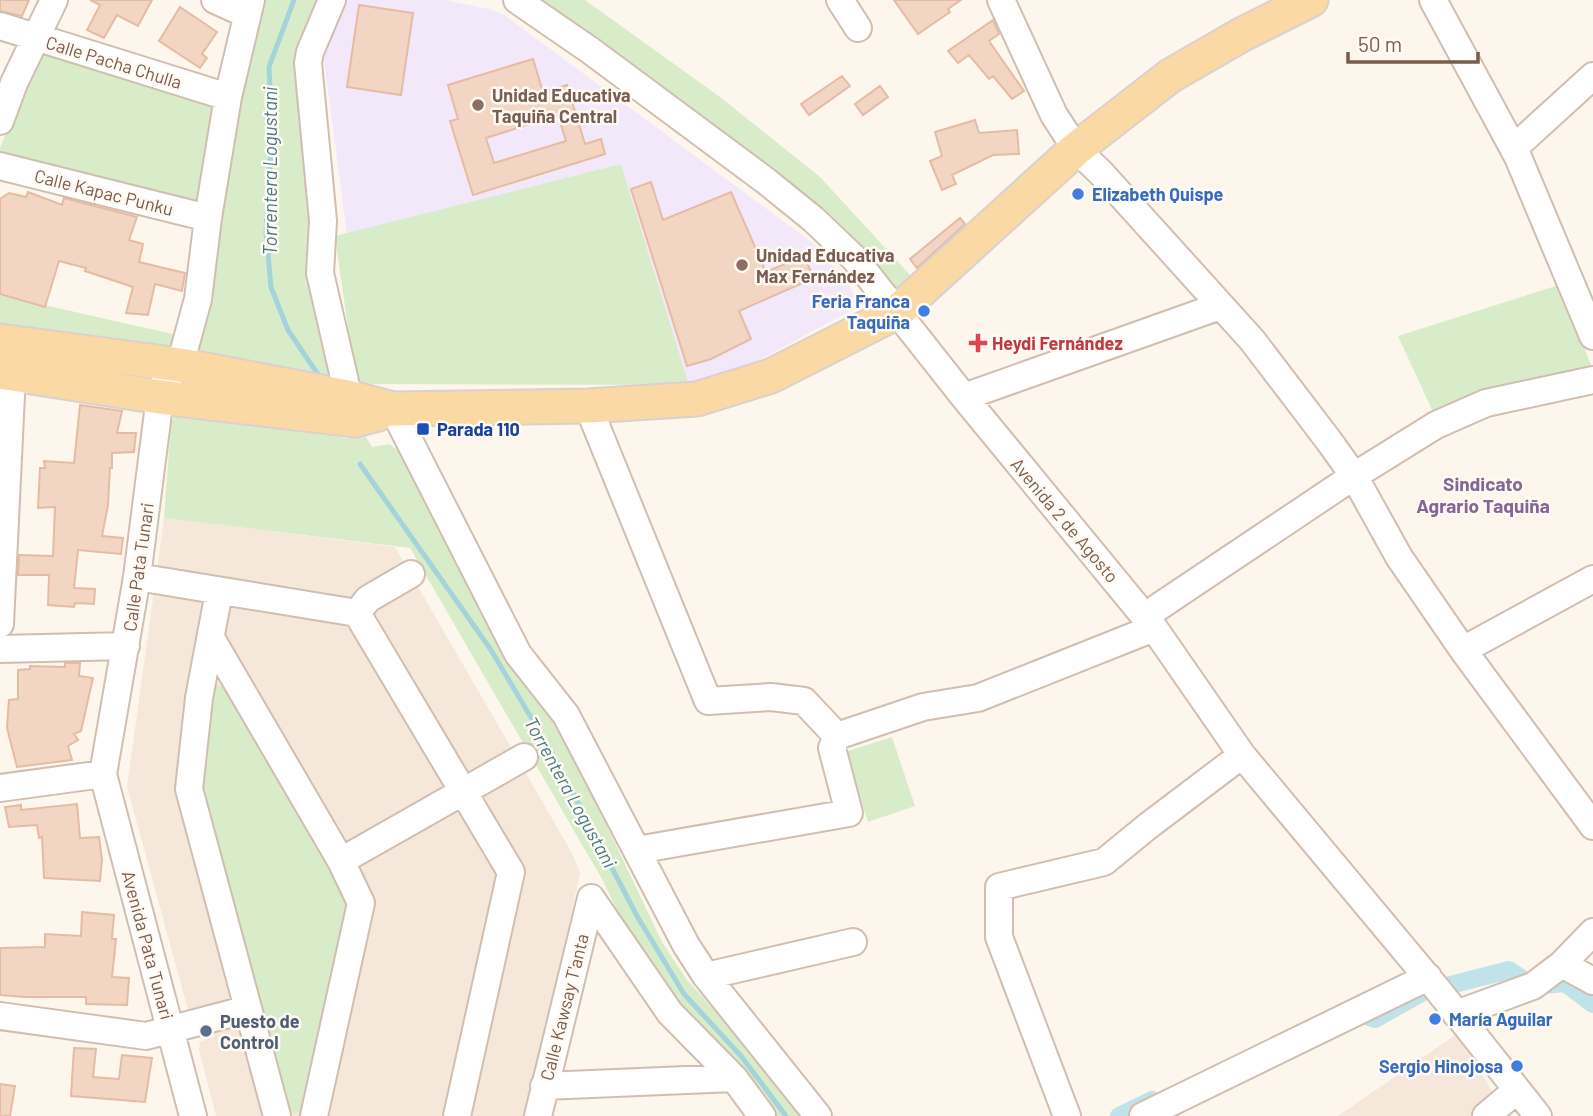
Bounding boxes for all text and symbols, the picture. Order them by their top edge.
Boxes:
scale bar [1348,21,1478,65]
street label: Calle Pacha Chulla [43,31,185,93]
text: 50 m [1358,31,1402,56]
place label: Unidad Educativa Taquiña Central [492,84,631,127]
water label: Torrentera Logustani [258,86,281,256]
marker: Unidad Educativa Taquiña Central [470,97,486,113]
street label: Calle Kapac Punku [32,164,176,220]
place label: Elizabeth Quispe [1092,183,1224,205]
marker: Elizabeth Quispe [1070,186,1086,202]
place label: Unidad Educativa Max Fernández [756,244,895,287]
marker: Unidad Educativa Max Fernández [734,257,750,273]
place label: Feria Franca Taquiña [812,290,910,333]
marker: Feria Franca Taquiña [916,303,932,319]
place label: Heydi Fernández [992,332,1123,354]
marker: Heydi Fernández [970,335,986,351]
place label: Parada 110 [437,418,520,440]
marker: Parada 110 [415,421,431,437]
street label: Avenida 2 de Agosto [1006,453,1124,587]
district label: Sindicato Agrario Taquiña [1416,472,1550,517]
street label: Calle Pata Tunari [118,501,158,633]
water label: Torrentera Logustani [520,712,622,872]
street label: Avenida Pata Tunari [118,868,178,1022]
street label: Calle Kawsay T'anta [535,931,593,1083]
place label: María Aguilar [1449,1008,1553,1030]
place label: Puesto de Control [220,1010,300,1053]
marker: María Aguilar [1427,1011,1443,1027]
marker: Puesto de Control [198,1023,214,1039]
place label: Sergio Hinojosa [1379,1055,1503,1077]
marker: Sergio Hinojosa [1509,1058,1525,1074]

